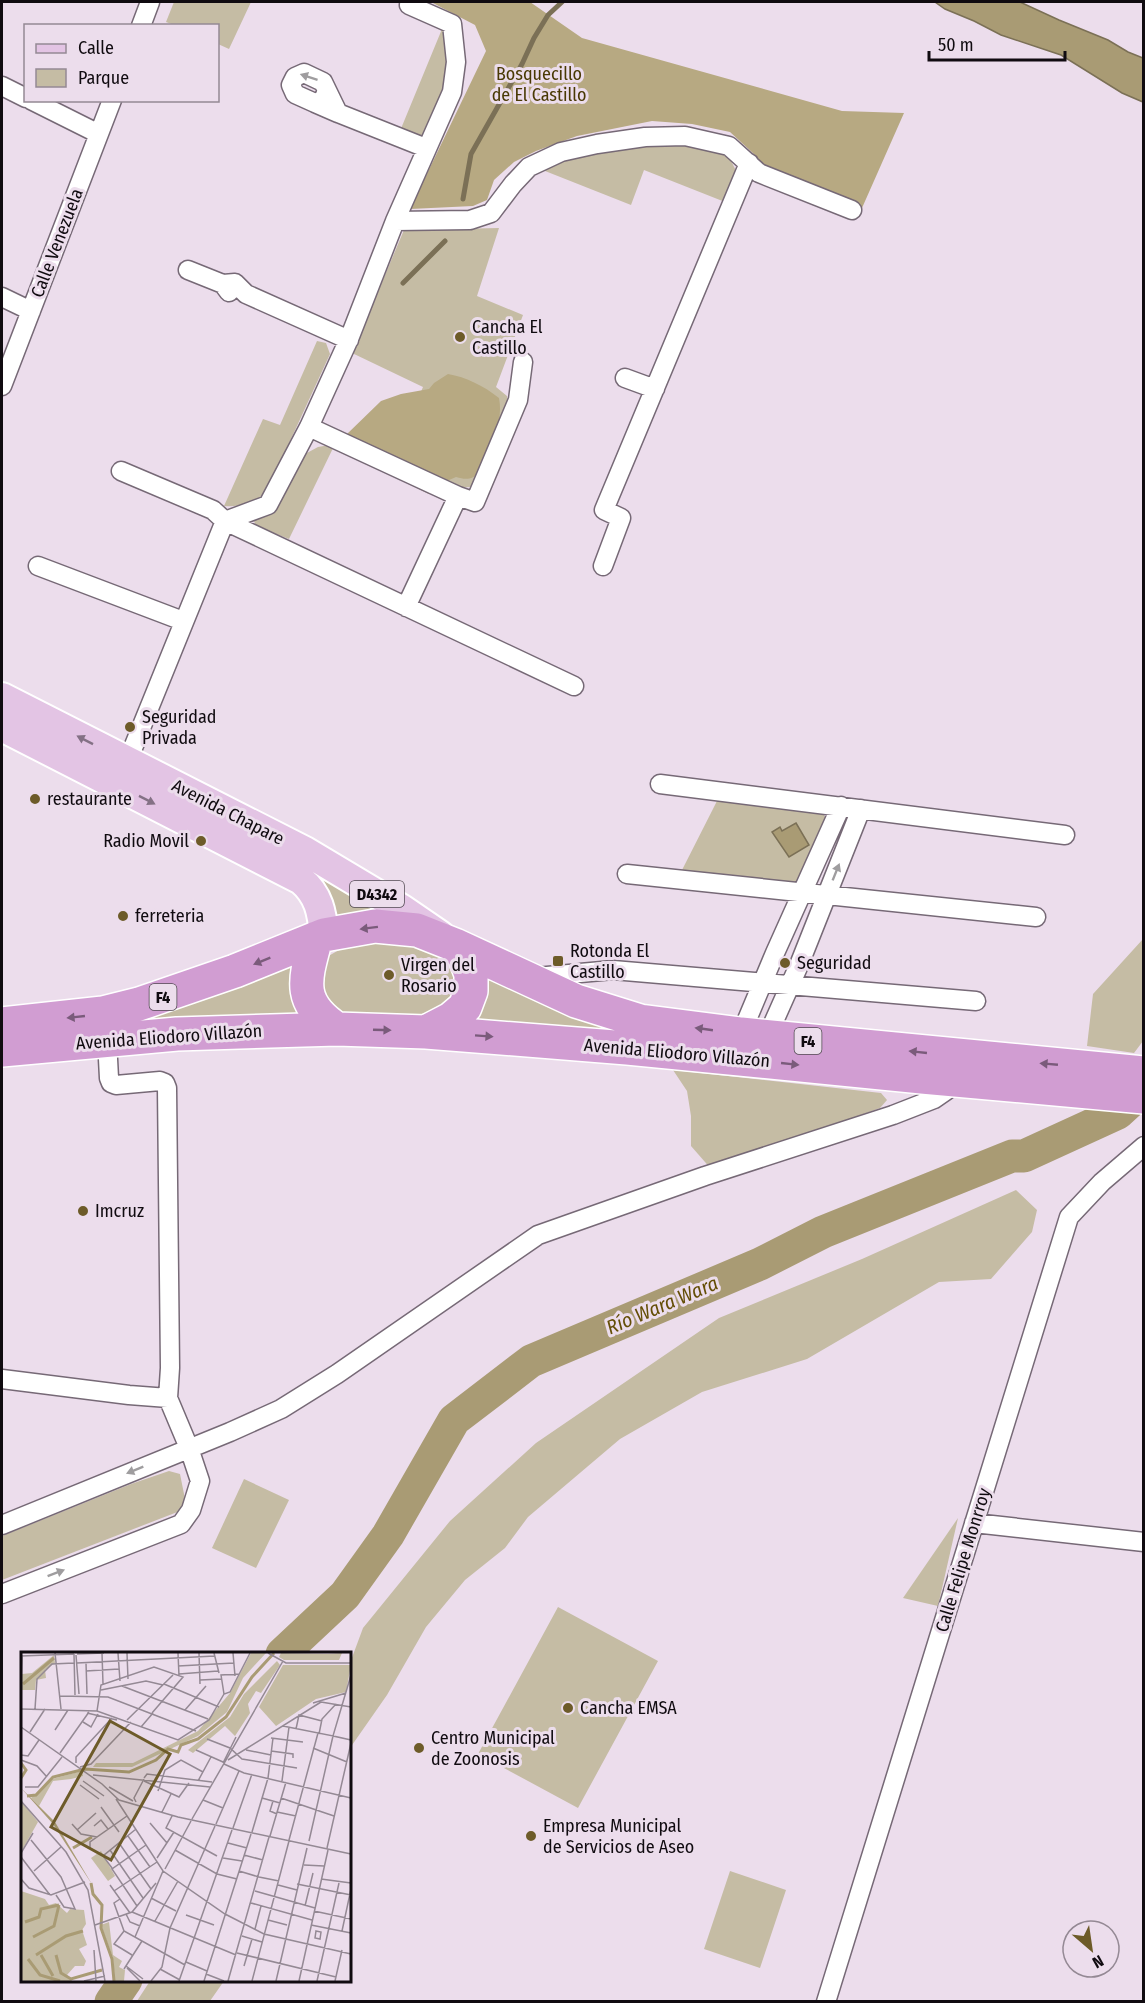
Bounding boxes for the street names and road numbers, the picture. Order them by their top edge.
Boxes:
street label: Calle Venezuela [26,185,88,301]
street label: Avenida Chapare [168,774,288,850]
road number: D4342 [350,881,404,907]
road number: F4 [150,984,176,1010]
street label: Avenida Eliodoro Villazón [75,1020,263,1054]
road number: F4 [794,1028,822,1054]
street label: Avenida Eliodoro Villazón [583,1034,771,1072]
street label: Calle Felipe Monrroy [931,1485,995,1635]

